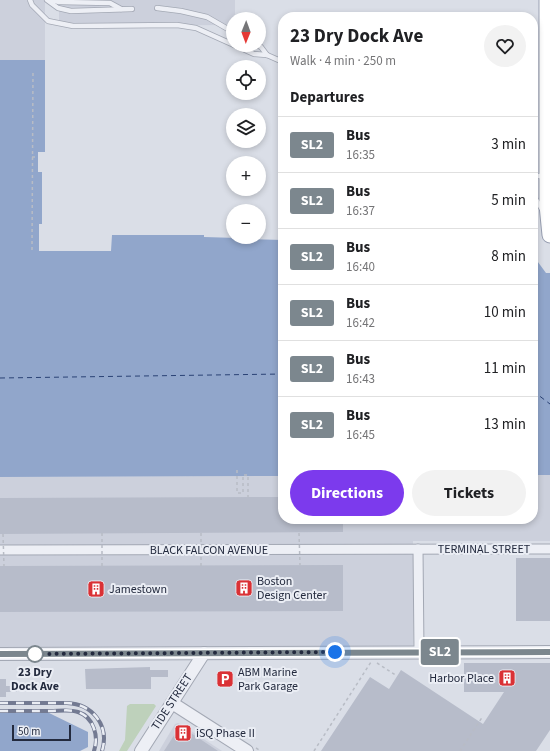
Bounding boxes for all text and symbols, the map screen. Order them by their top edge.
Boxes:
north arrow [226,12,266,52]
map controls [226,12,266,244]
text: 23 Dry Dock Ave [290,23,423,50]
button: heart [484,25,526,67]
text: Walk · 4 min · 250 m [290,52,396,70]
button: locate [226,60,266,100]
text: Departures [290,87,364,108]
button: layers [226,108,266,148]
text: Bus [346,125,370,146]
text: 3 min [491,134,526,155]
text: SL2 [301,135,323,155]
text: 16:35 [346,146,375,164]
button: + [226,156,266,196]
text: Bus [346,181,370,202]
text: 5 min [491,190,526,211]
text: SL2 [301,191,323,211]
text: 16:37 [346,202,375,220]
button: − [226,204,266,244]
text: Bus [346,237,370,258]
text: 8 min [491,246,526,267]
text: SL2 [301,247,323,267]
text: 16:40 [346,258,375,276]
text: Bus [346,293,370,314]
text: 10 min [484,302,526,323]
text: SL2 [301,303,323,323]
text: 16:42 [346,314,375,332]
text: Bus [346,349,370,370]
text: 11 min [484,358,526,379]
text: SL2 [301,359,323,379]
text: 16:43 [346,370,375,388]
text: Bus [346,405,370,426]
text: 13 min [484,414,526,435]
text: SL2 [301,415,323,435]
text: 16:45 [346,426,375,444]
button: Directions [290,470,404,516]
button: Tickets [412,470,526,516]
street label: TERMINAL STREET [438,541,531,558]
street label: BLACK FALCON AVENUE [150,542,268,559]
place label: Boston Design Center [257,573,328,604]
building icon: Boston Design Center [234,578,254,598]
building icon: Jamestown [86,579,106,599]
place label: Jamestown [109,581,167,598]
line badge: SL2 [417,639,463,665]
your location [325,642,345,662]
text: SL2 [429,642,451,662]
marker: 23 Dry Dock Ave [26,645,44,663]
place label: 23 Dry Dock Ave [11,664,59,695]
place label: ABM Marine Park Garage [238,664,298,695]
building icon: Harbor Place [497,668,517,688]
parking icon: ABM Marine Park Garage [215,669,235,689]
street label: TIDE STREET [147,670,197,734]
place label: Harbor Place [429,670,494,687]
scale bar [12,723,71,742]
building icon: iSQ Phase II [173,723,193,743]
text: 50 m [18,724,40,739]
place label: iSQ Phase II [196,725,255,742]

